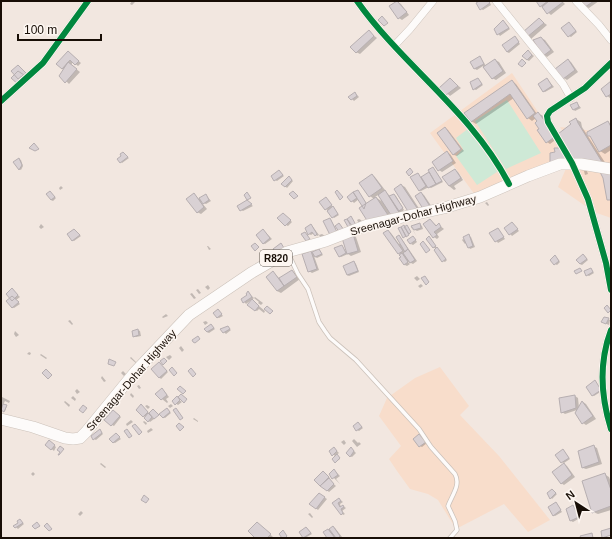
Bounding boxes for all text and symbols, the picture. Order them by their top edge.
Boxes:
scale bar [18,16,101,42]
text: 100 m [24,23,57,37]
street label: Sreenagar-Dohar Highway [349,192,478,238]
road number: R820 [260,250,292,266]
street label: Sreenagar-Dohar Highway [84,327,179,433]
north arrow [556,483,596,523]
text: N [563,488,577,502]

